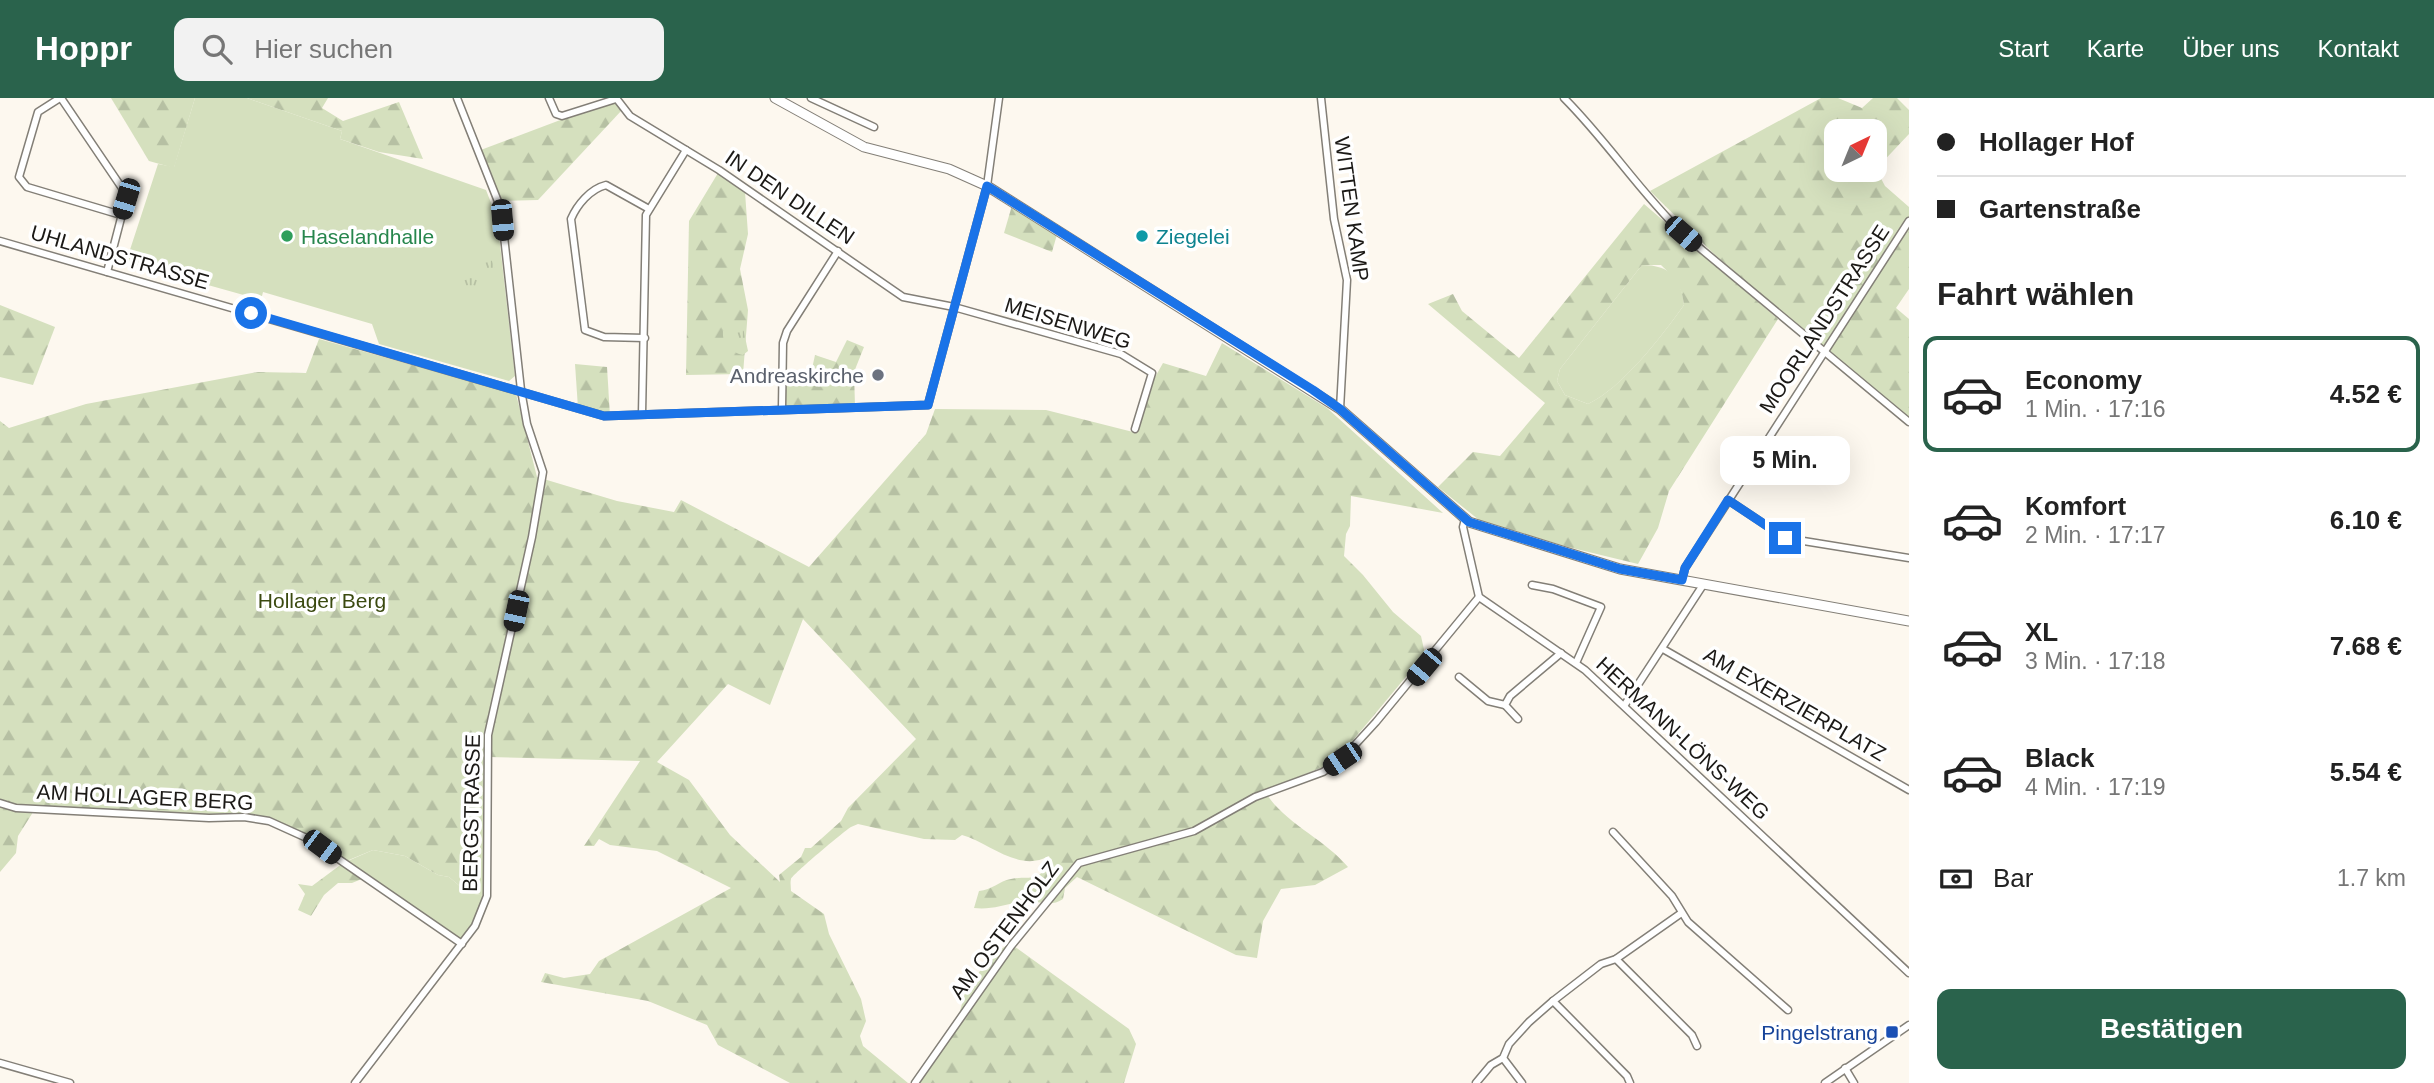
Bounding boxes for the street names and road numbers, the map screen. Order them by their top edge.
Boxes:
street label: WITTEN KAMP [1330,135,1374,283]
street label: IN DEN DILLEN [721,145,859,249]
street label: UHLANDSTRASSE [28,221,212,293]
street label: MOORLANDSTRASSE [1755,221,1893,417]
street label: MEISENWEG [1002,293,1134,353]
street label: AM EXERZIERPLATZ [1700,643,1890,766]
street label: HERMANN-LÖNS-WEG [1592,652,1774,824]
street label: BERGSTRASSE [458,734,484,892]
street label: AM HOLLAGER BERG [36,780,254,814]
street label: AM OSTENHOLZ [945,857,1063,1003]

